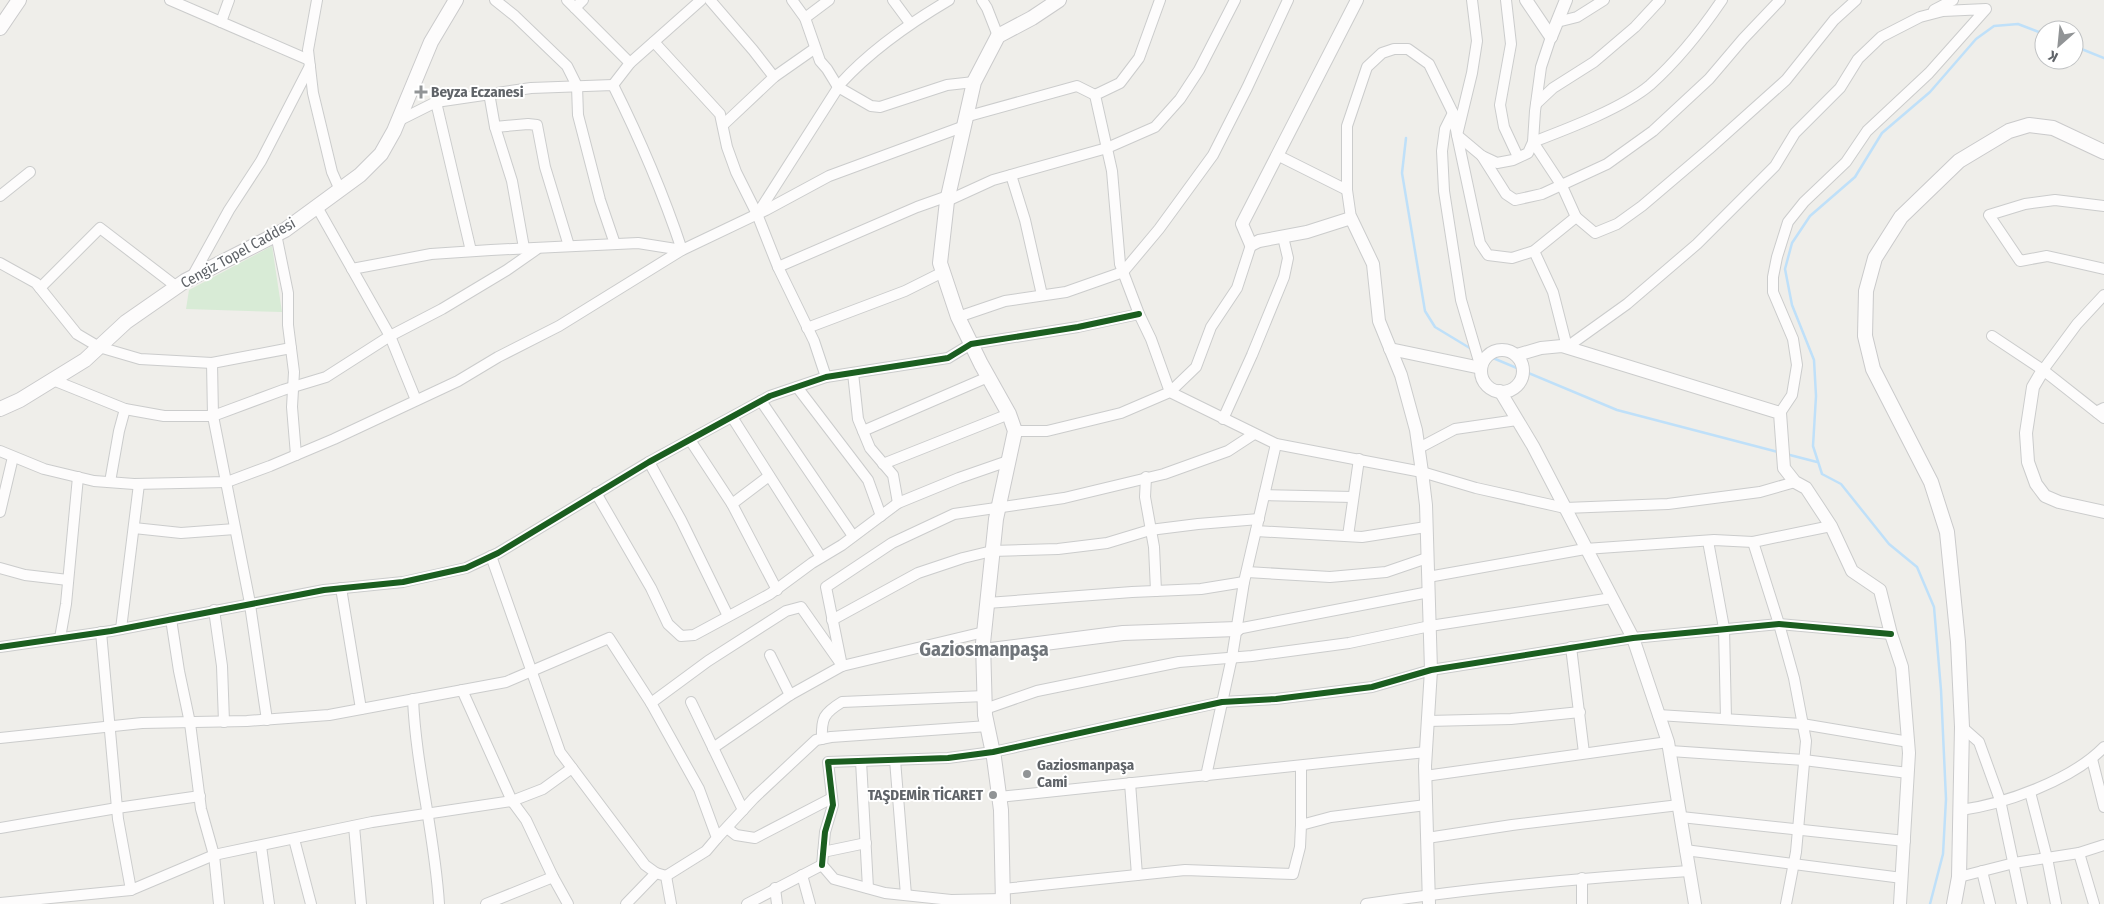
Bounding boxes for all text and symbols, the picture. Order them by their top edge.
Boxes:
north arrow [2034,20,2084,70]
text: K [2045,46,2061,66]
place label: Beyza Eczanesi [431,83,524,101]
marker: Beyza Eczanesi [415,86,427,98]
street label: Cengiz Topel Caddesi [178,214,298,292]
district label: Gaziosmanpaşa [919,637,1049,661]
place label: Gaziosmanpaşa Cami [1037,756,1135,791]
marker: Gaziosmanpaşa Cami [1021,768,1033,780]
place label: TAŞDEMİR TİCARET [868,786,984,805]
marker: TAŞDEMİR TİCARET [987,789,999,801]

